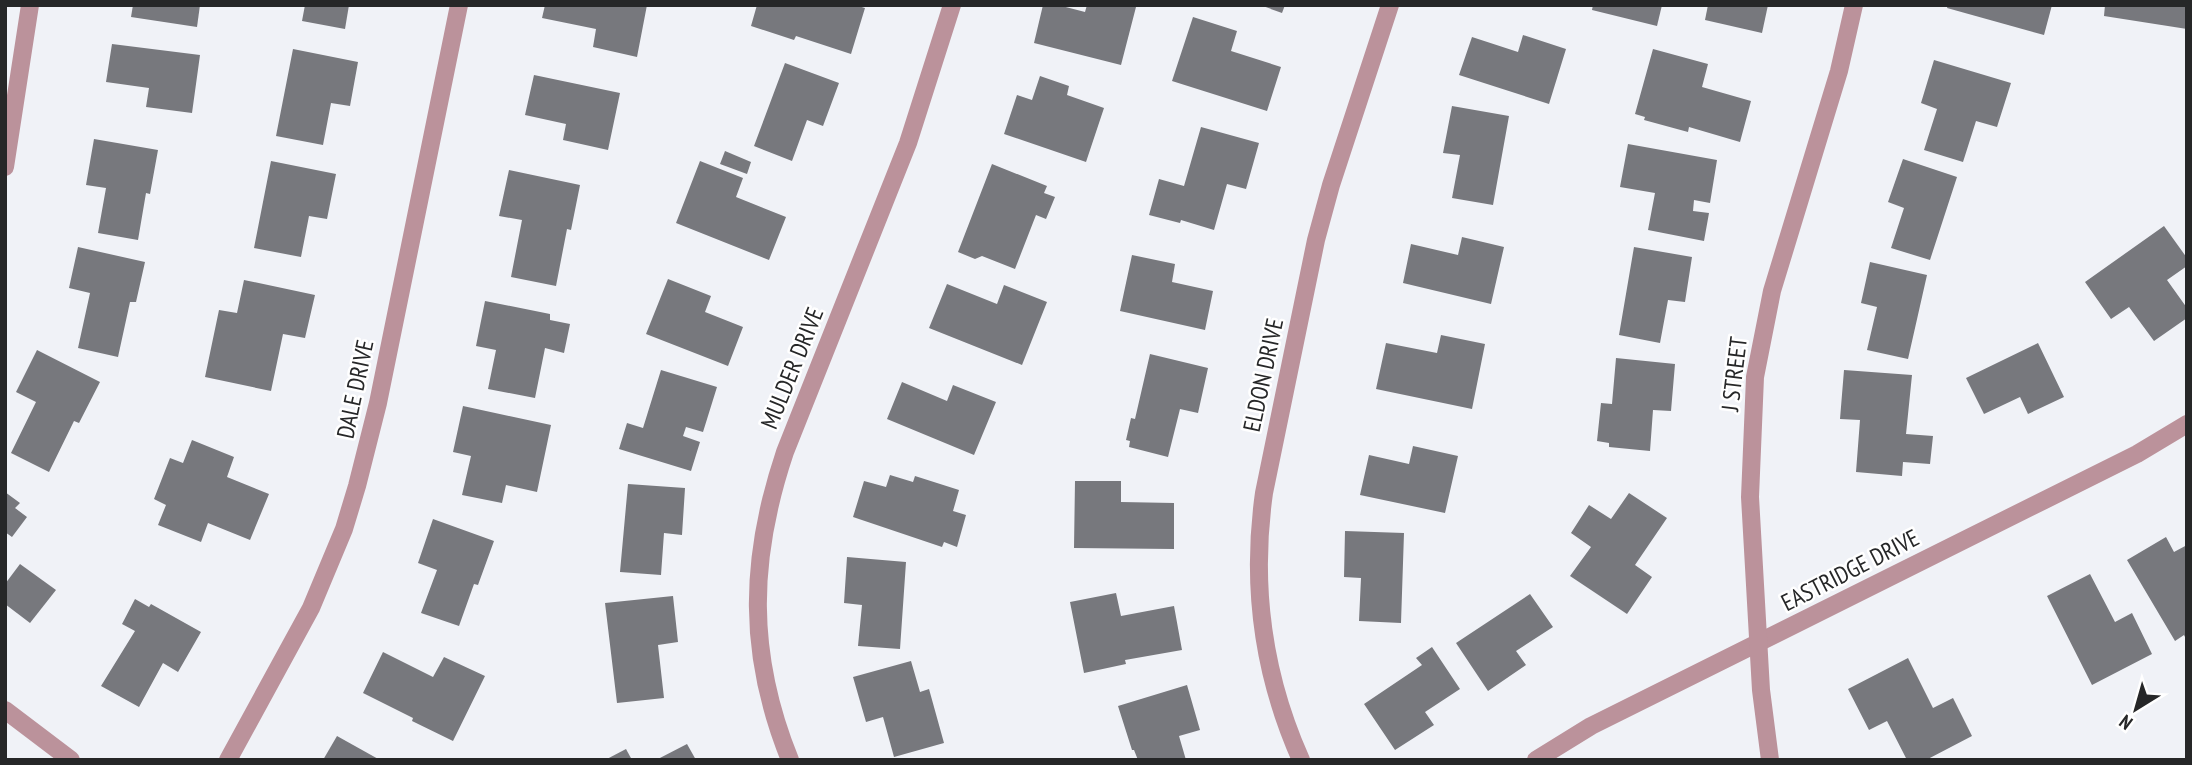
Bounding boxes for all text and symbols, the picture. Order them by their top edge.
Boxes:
street label: MULDER DRIVE [754,303,830,433]
street label: ELDON DRIVE [1236,315,1290,435]
street label: J STREET [1714,335,1754,414]
street label: DALE DRIVE [329,337,381,441]
street label: EASTRIDGE DRIVE [1776,522,1924,618]
north arrow [2101,674,2171,744]
text: N [2114,710,2137,735]

